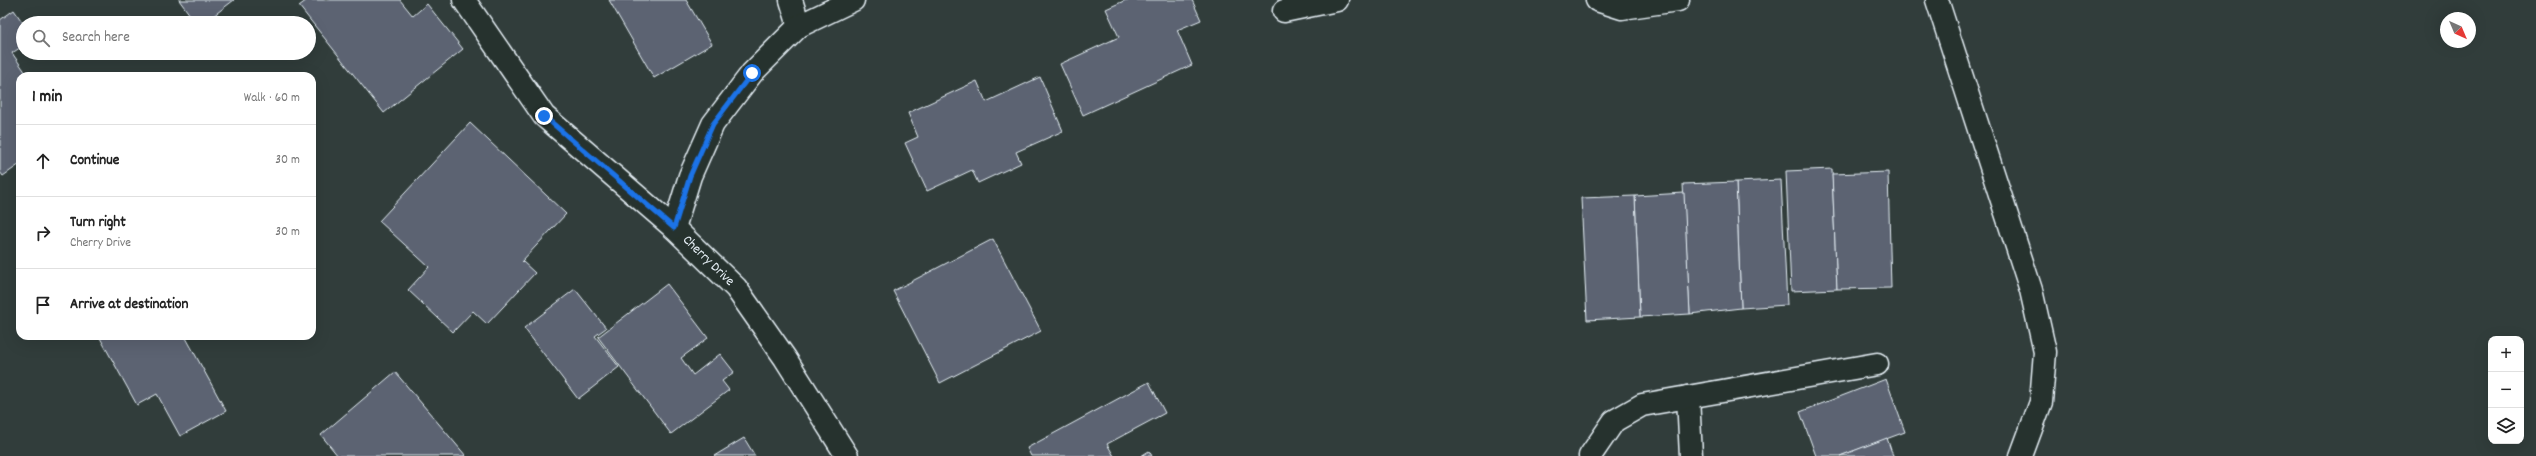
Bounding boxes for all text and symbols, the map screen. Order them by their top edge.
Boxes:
north arrow [2440,12,2476,48]
search box [16,16,316,60]
icon: search [30,27,52,49]
text: Search here [62,27,130,49]
route start [743,64,761,82]
text: 1 min [32,86,62,110]
text: Walk · 60 m [244,89,300,108]
route end [535,107,553,125]
icon: ahead [32,150,54,172]
text: Continue [70,150,119,172]
text: 30 m [275,151,300,170]
text: Turn right [70,212,126,234]
icon: right [32,222,54,244]
text: 30 m [275,223,300,242]
street label: Cherry Drive [678,231,739,291]
text: Cherry Drive [70,234,131,253]
icon: arrive [32,294,54,316]
text: Arrive at destination [70,294,188,316]
map controls [2488,336,2524,444]
button: + [2488,336,2524,372]
button: − [2488,372,2524,408]
button: layers [2488,408,2524,444]

